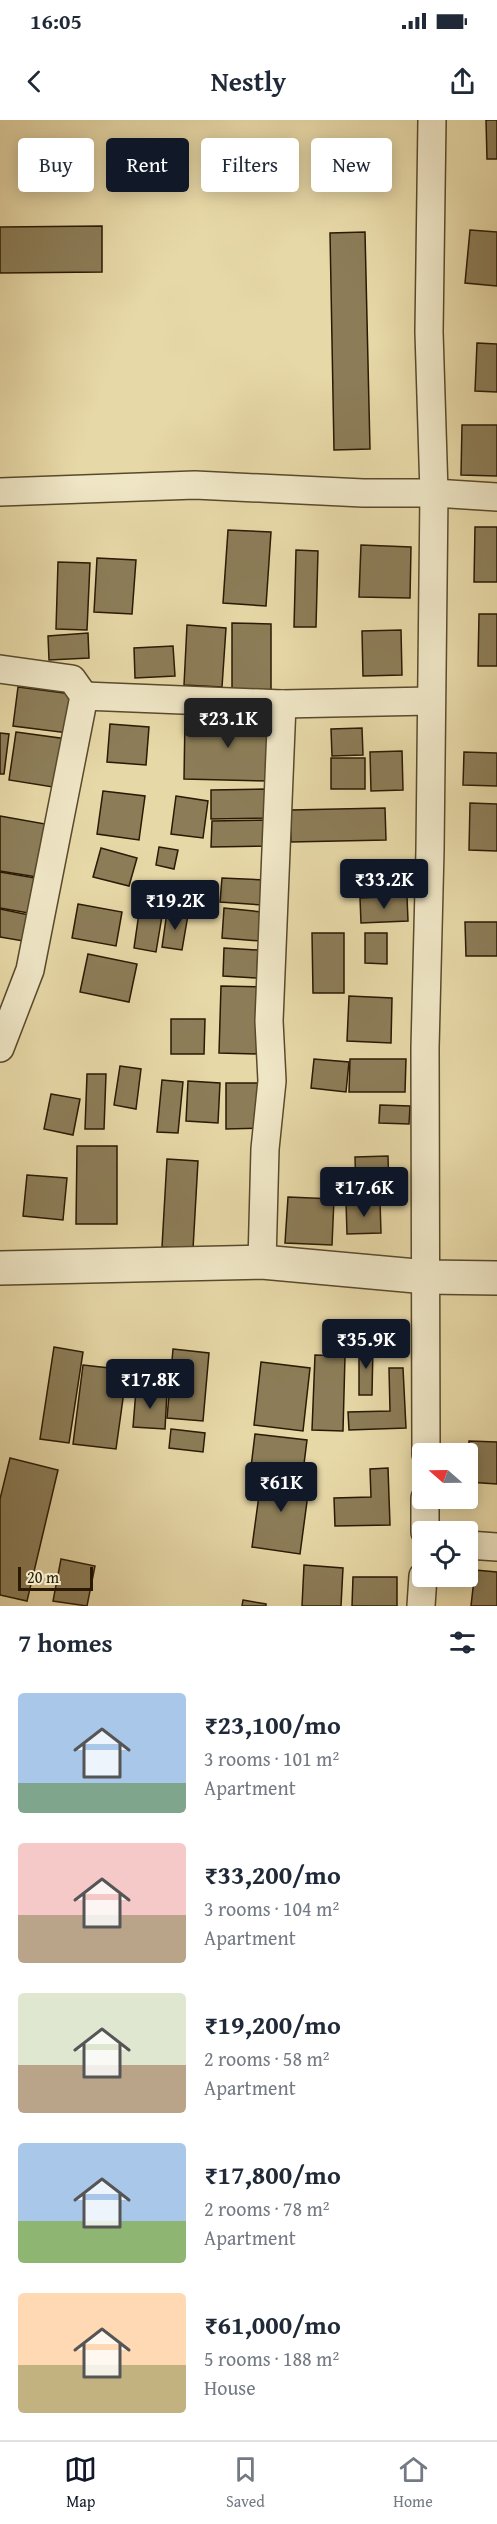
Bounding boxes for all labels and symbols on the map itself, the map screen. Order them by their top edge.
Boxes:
pin: ₹23.1K [179,698,277,749]
pin: ₹33.2K [335,859,433,910]
pin: ₹19.2K [126,880,224,931]
pin: ₹17.6K [315,1167,413,1218]
pin: ₹35.9K [317,1319,415,1370]
pin: ₹17.8K [101,1359,199,1410]
north arrow [412,1443,478,1509]
pin: ₹61K [245,1462,317,1513]
scale bar [18,1564,93,1592]

